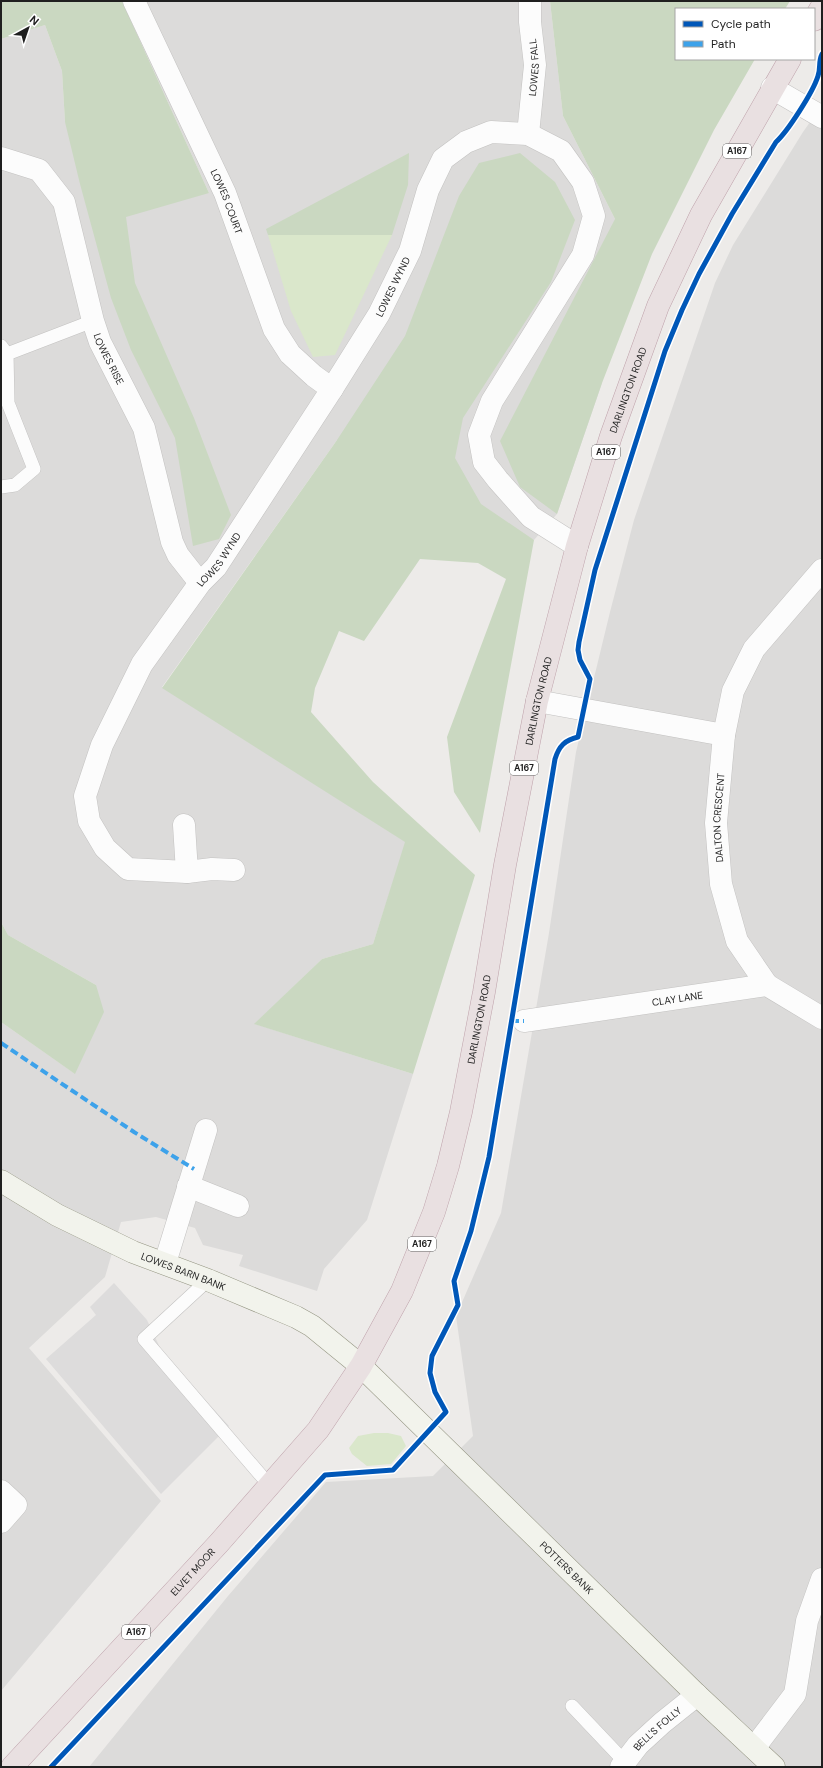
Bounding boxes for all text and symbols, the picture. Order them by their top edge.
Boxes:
north arrow [8,8,48,48]
legend [675,8,815,60]
text: N [27,12,42,28]
text: Cycle path [711,16,771,32]
text: Path [711,36,736,52]
street label: LOWES FALL [525,38,542,97]
road number: A167 [723,144,751,158]
street label: LOWES COURT [208,167,246,236]
street label: LOWES WYND [372,254,413,319]
street label: LOWES RISE [91,331,127,387]
street label: DARLINGTON ROAD [606,345,649,435]
road number: A167 [592,445,620,459]
street label: LOWES WYND [193,530,243,589]
street label: DARLINGTON ROAD [522,655,555,746]
road number: A167 [510,761,538,775]
street label: DALTON CRESCENT [710,772,727,863]
street label: DARLINGTON ROAD [464,974,493,1065]
street label: CLAY LANE [651,988,704,1008]
road number: A167 [408,1237,436,1251]
street label: LOWES BARN BANK [139,1249,228,1293]
street label: POTTERS BANK [537,1538,596,1597]
street label: ELVET MOOR [167,1545,218,1598]
road number: A167 [122,1625,150,1639]
street label: BELL'S FOLLY [630,1704,684,1753]

